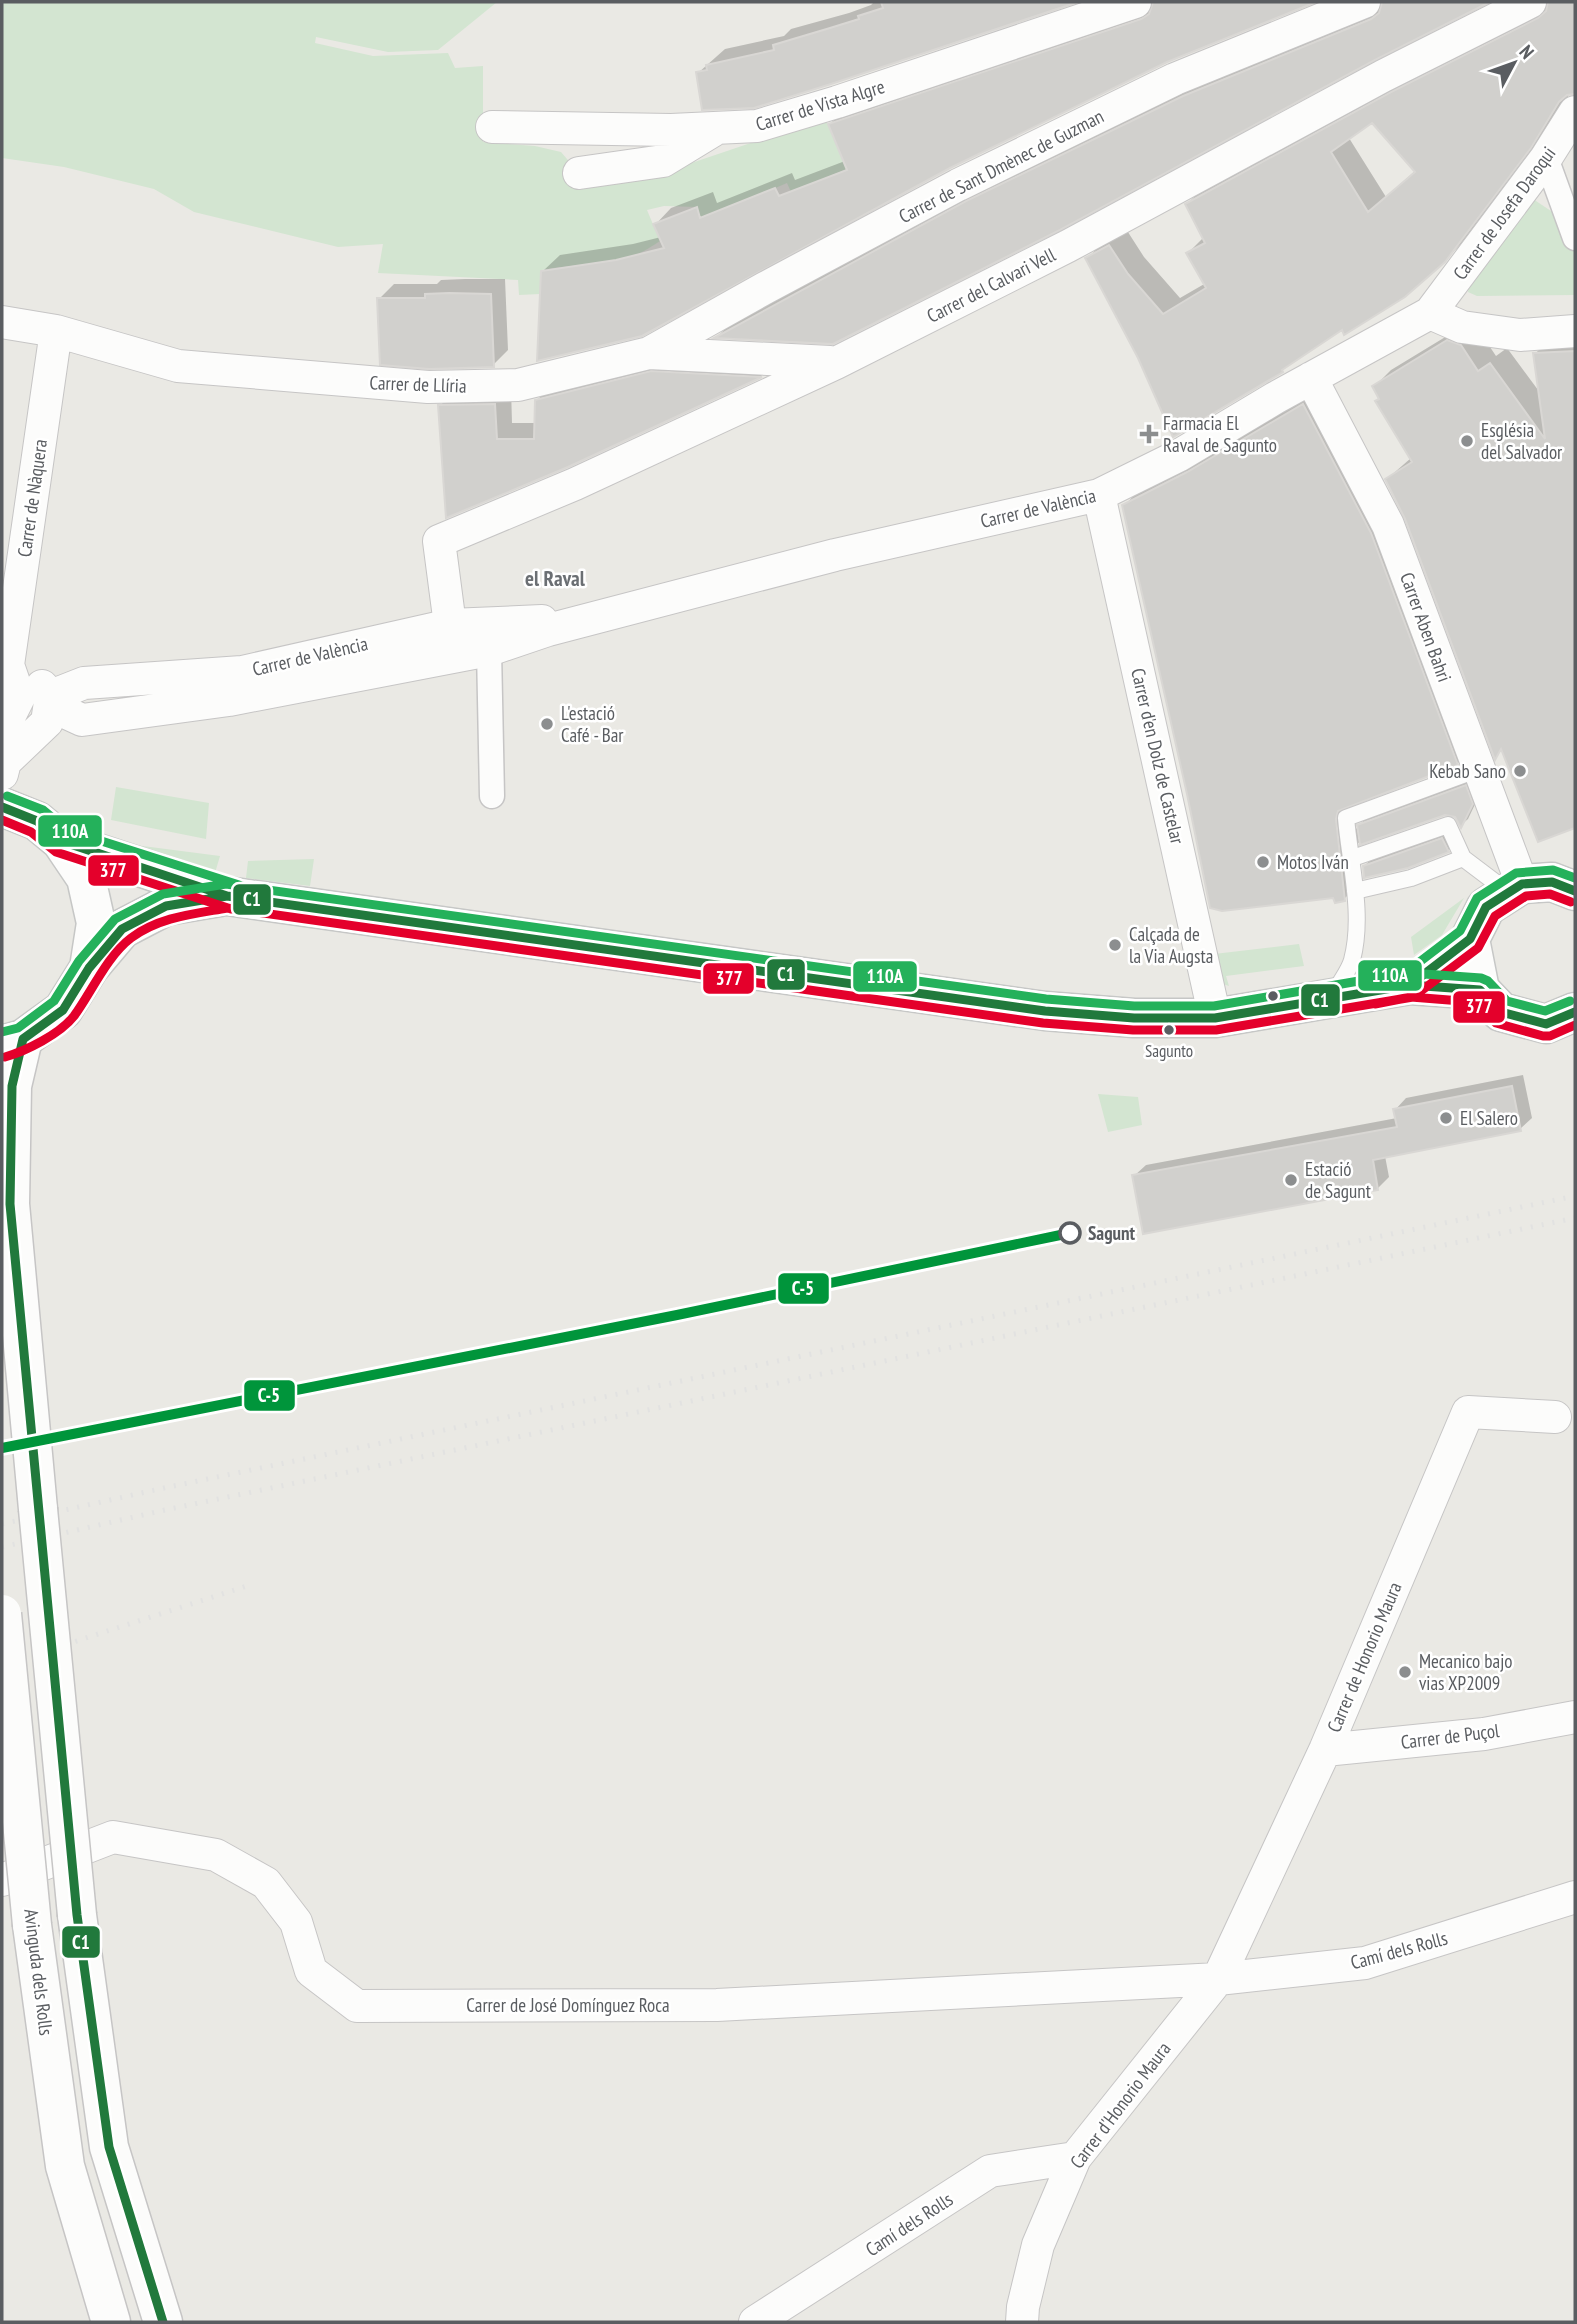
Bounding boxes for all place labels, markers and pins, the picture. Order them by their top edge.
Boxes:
place label: Farmacia El Raval de Sagunto [1163,411,1277,457]
place label: Església del Salvador [1481,418,1563,464]
marker: Farmacia El Raval de Sagunto [1141,426,1157,442]
marker: Església del Salvador [1459,433,1475,449]
place label: L'estació Café - Bar [561,701,624,747]
marker: L'estació Café - Bar [539,716,555,732]
place label: Kebab Sano [1429,759,1506,783]
marker: Kebab Sano [1512,763,1528,779]
place label: Motos Iván [1277,850,1349,874]
marker: Motos Iván [1255,854,1271,870]
place label: Calçada de la Via Augsta [1129,922,1213,968]
marker: Calçada de la Via Augsta [1107,937,1123,953]
unlabelled marker [1266,989,1280,1003]
marker: Sagunto [1162,1023,1176,1037]
place label: Sagunto [1145,1040,1193,1062]
place label: El Salero [1460,1106,1518,1130]
marker: El Salero [1438,1110,1454,1126]
place label: Estació de Sagunt [1305,1157,1372,1203]
marker: Estació de Sagunt [1283,1172,1299,1188]
place label: Sagunt [1088,1221,1136,1245]
marker: Sagunt [1059,1222,1081,1244]
place label: Mecanico bajo vias XP2009 [1419,1649,1512,1695]
marker: Mecanico bajo vias XP2009 [1397,1664,1413,1680]

